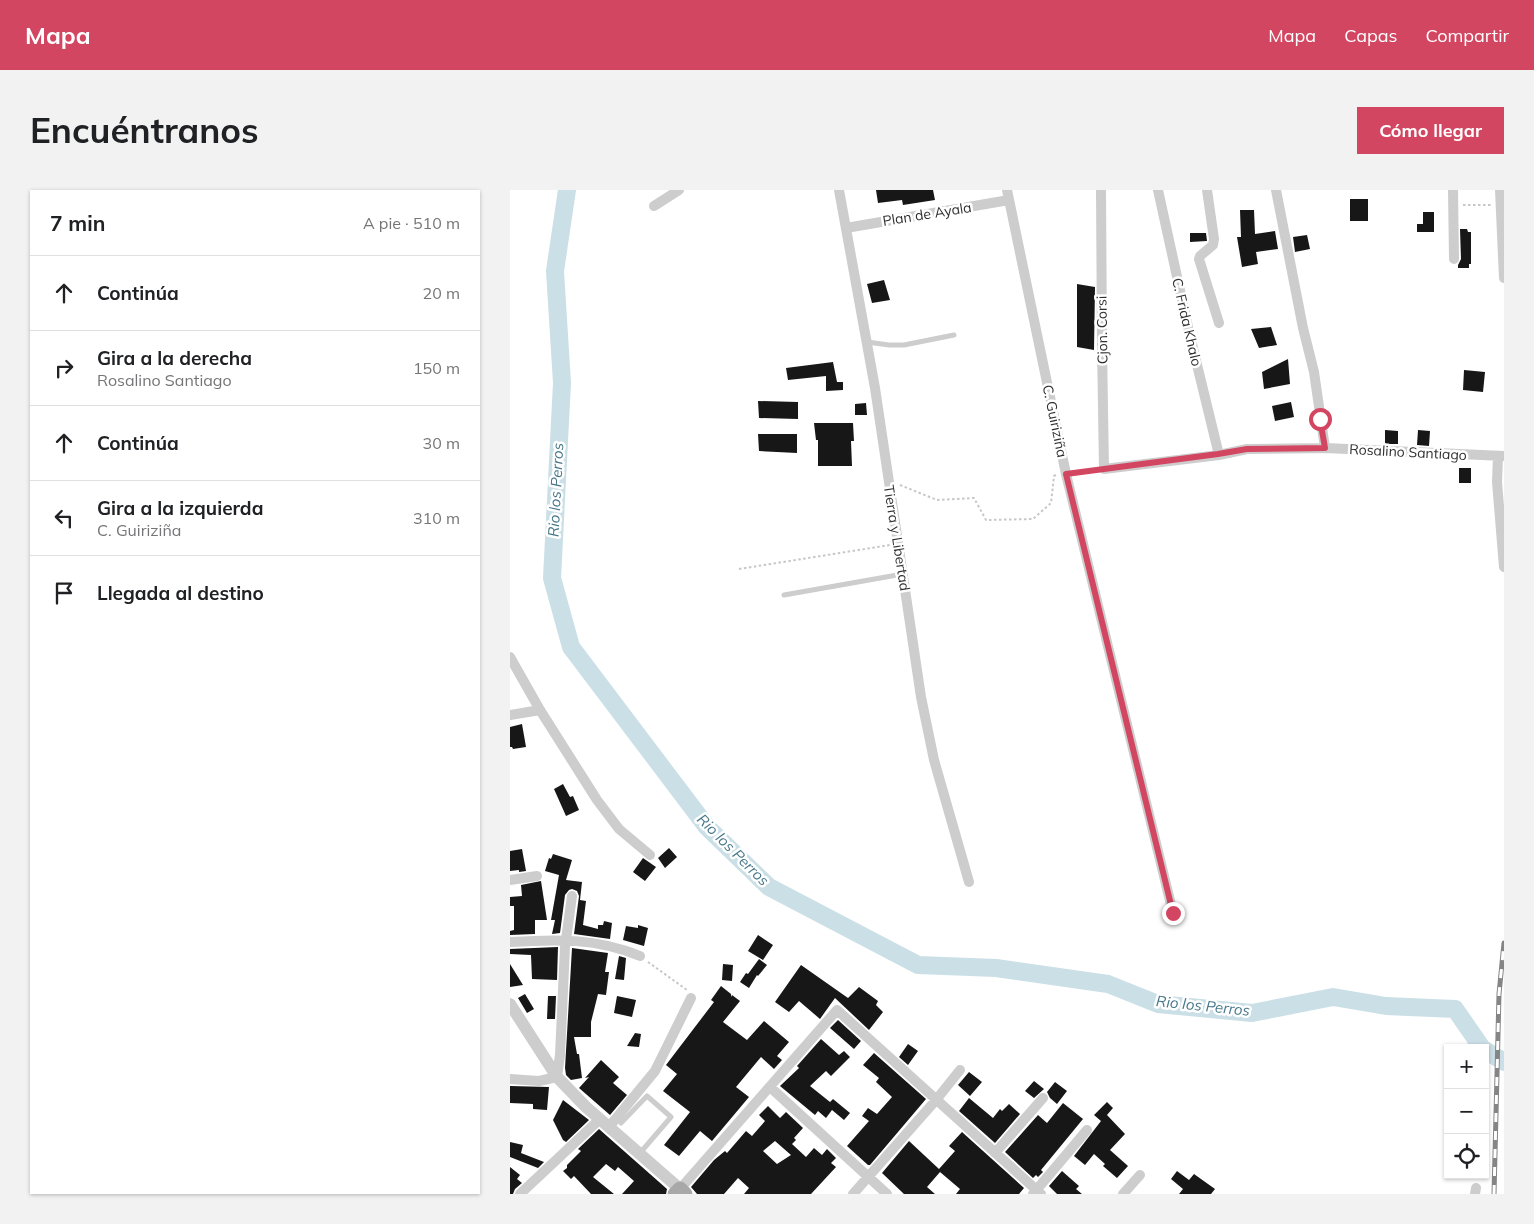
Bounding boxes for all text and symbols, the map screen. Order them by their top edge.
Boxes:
text: Mapa [25,20,91,50]
text: Mapa [1268,24,1316,47]
text: Capas [1344,24,1398,47]
text: Compartir [1426,24,1509,47]
button: Cómo llegar [1357,107,1504,154]
text: Encuéntranos [30,108,259,152]
street label: Plan de Ayala [881,198,973,230]
text: 7 min [50,210,105,236]
text: A pie · 510 m [363,213,460,233]
street label: C. Frida Khalo [1168,276,1206,368]
icon: ahead [50,279,78,307]
text: Continúa [97,281,179,305]
text: 20 m [423,283,460,303]
street label: Cjon. Corsi [1092,296,1112,364]
text: Gira a la derecha [97,346,252,370]
icon: right [50,354,78,382]
text: 150 m [413,358,460,378]
text: Rosalino Santiago [97,370,232,390]
street label: C. Guiriziña [1039,383,1071,459]
route start [1309,408,1332,431]
icon: ahead [50,429,78,457]
text: Continúa [97,431,179,455]
text: 30 m [423,433,460,453]
street label: Rosalino Santiago [1349,440,1467,464]
water label: Rio los Perros [544,442,567,538]
street label: Tierra y Libertad [880,484,914,592]
text: Gira a la izquierda [97,496,263,520]
icon: left [50,504,78,532]
text: 310 m [413,508,460,528]
text: C. Guiriziña [97,520,181,540]
icon: arrive [50,579,78,607]
text: Llegada al destino [97,581,264,605]
water label: Rio los Perros [693,810,773,890]
route end [1162,902,1185,925]
water label: Rio los Perros [1155,991,1251,1020]
map controls [1444,1044,1489,1179]
button: + [1444,1044,1489,1089]
button: − [1444,1089,1489,1134]
button: locate [1444,1134,1489,1179]

